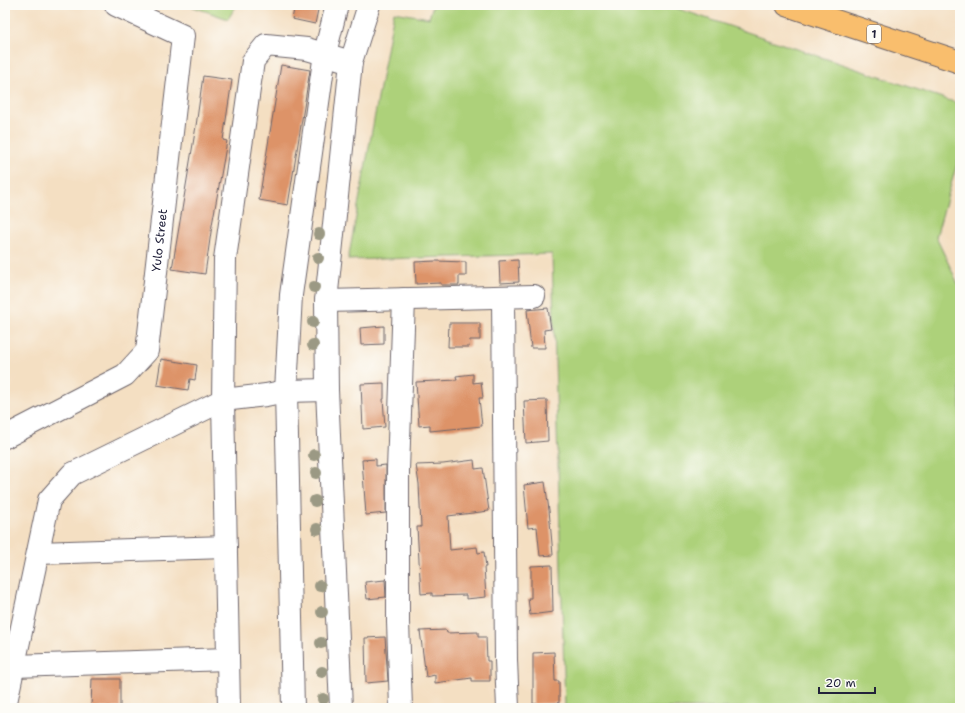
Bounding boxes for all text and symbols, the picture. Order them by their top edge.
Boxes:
road number: 1 [867,25,881,43]
street label: Yulo Street [148,208,171,273]
scale bar [819,669,875,695]
text: 20 m [825,675,856,691]

